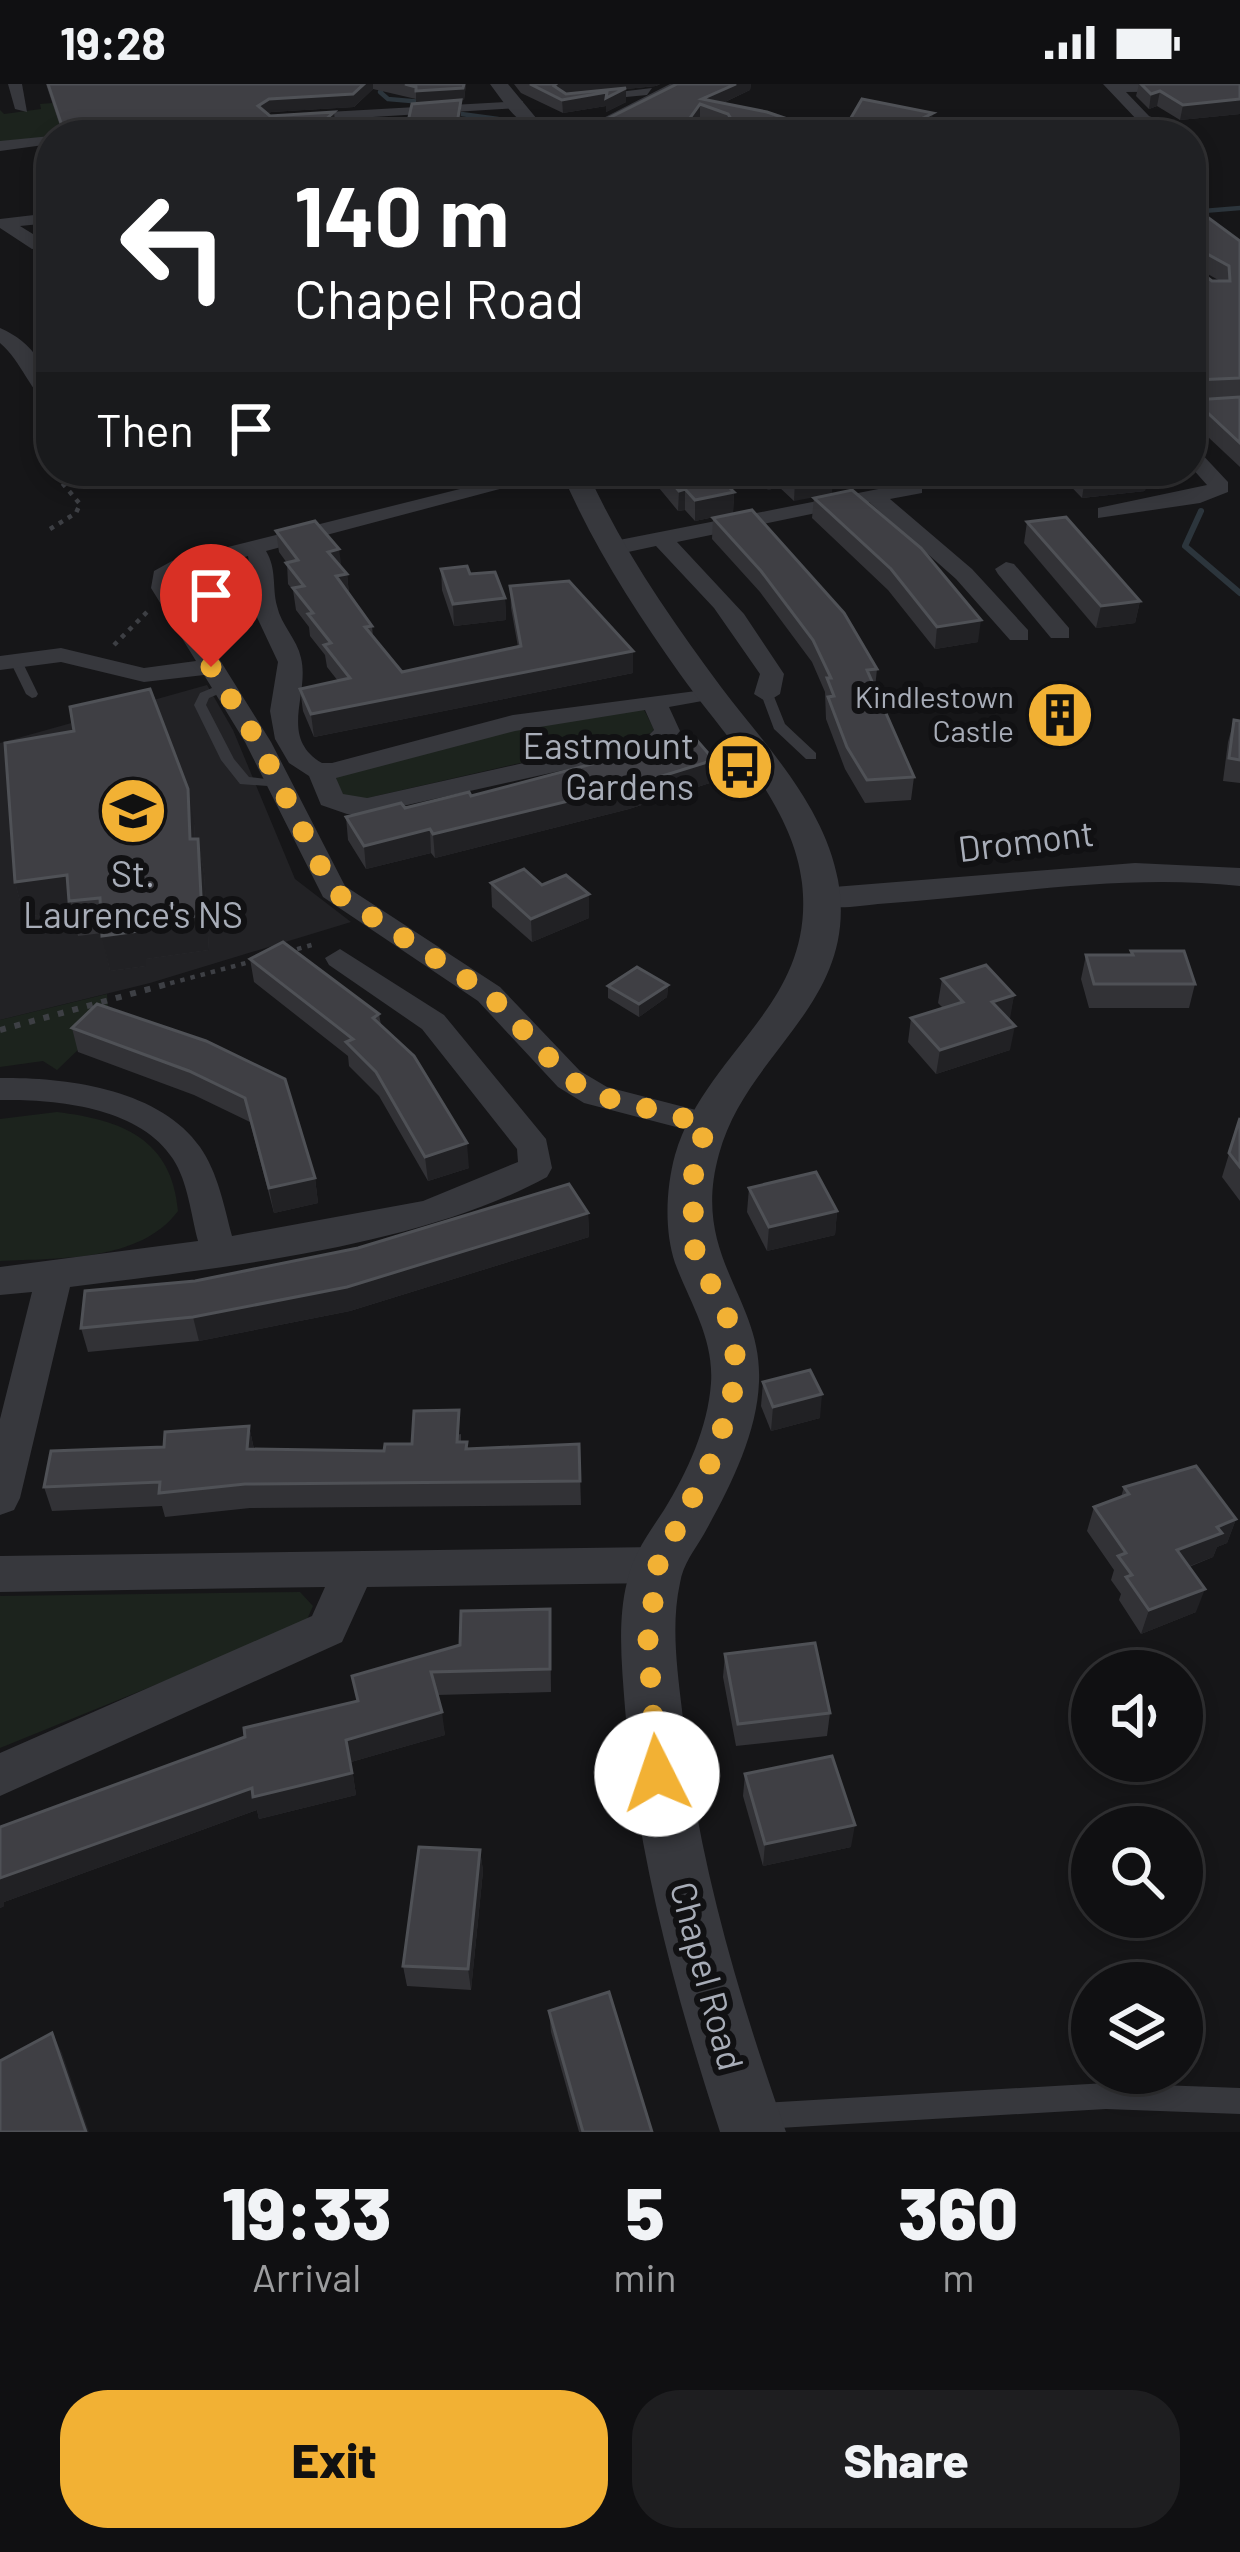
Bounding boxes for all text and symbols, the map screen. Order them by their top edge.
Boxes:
text: 19:28 [60,15,166,69]
text: 140 m [294,163,509,264]
icon: left [96,168,252,324]
text: Chapel Road [294,265,584,330]
icon: arrive [218,396,284,462]
text: Then [96,402,194,456]
pin [160,544,262,667]
icon: arrive [178,562,244,628]
place label: Kindlestown Castle [855,678,1014,748]
building icon: Kindlestown Castle [1025,680,1095,750]
place label: Eastmount Gardens [522,723,694,807]
bus stop icon: Eastmount Gardens [705,732,775,802]
school or university icon: St. Laurence's NS [98,776,168,846]
street label: Dromont [955,810,1096,869]
place label: St. Laurence's NS [23,851,243,935]
map controls [1071,1650,1203,2094]
button: sound [1071,1650,1203,1782]
position arrow [594,1711,720,1837]
button: search [1071,1806,1203,1938]
street label: Chapel Road [663,1877,754,2075]
button: layers [1071,1962,1203,2094]
text: 19:33 [222,2168,392,2254]
text: 5 [625,2168,665,2254]
text: 360 [898,2168,1018,2254]
text: Arrival [252,2253,361,2300]
text: min [613,2253,677,2300]
text: m [942,2253,974,2300]
button: Exit [60,2390,608,2528]
button: Share [632,2390,1180,2528]

